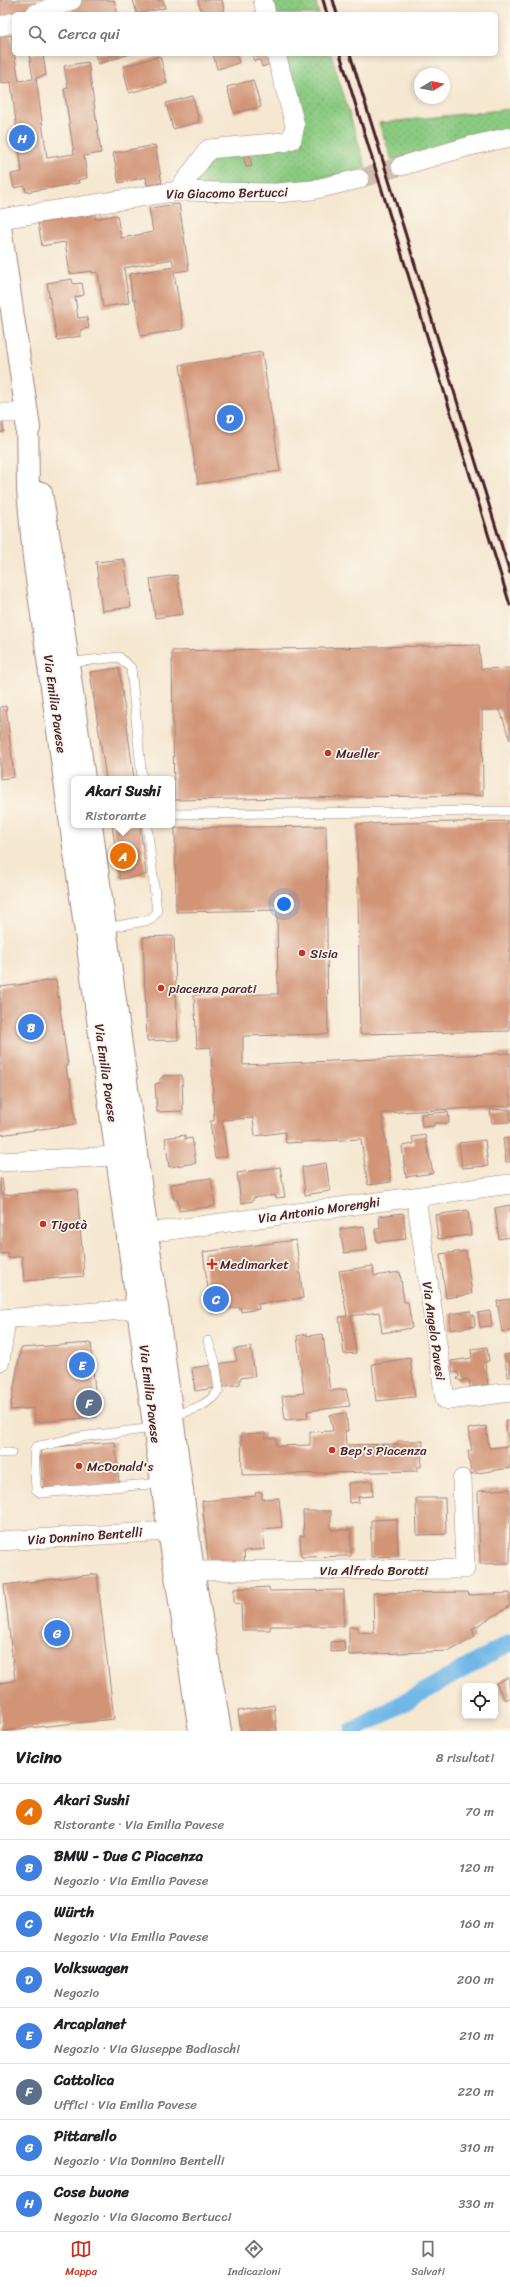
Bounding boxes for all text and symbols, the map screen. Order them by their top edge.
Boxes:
search box [12,12,498,56]
text: Cerca qui [58,21,120,47]
icon: search [26,23,48,45]
north arrow [414,68,450,104]
pin: H [9,123,35,153]
street label: Via Giacomo Bertucci [166,180,288,206]
pin: D [217,403,243,433]
street label: Via Emilia Pavese [37,653,73,755]
place label: Mueller [336,742,380,765]
marker: Mueller [323,748,333,758]
popup [71,776,175,828]
text: Akari Sushi [85,778,161,804]
text: Ristorante [85,804,146,827]
pin: A [110,841,136,871]
your location [274,894,294,914]
place label: Sisia [310,942,338,965]
marker: Sisia [297,948,307,958]
place label: piacenza parati [168,977,257,1000]
marker: piacenza parati [156,983,166,993]
pin: B [18,1012,44,1042]
street label: Via Emilia Pavese [88,1022,124,1124]
street label: Via Antonio Morenghi [257,1190,382,1230]
place label: Tigotà [51,1213,88,1236]
marker: Tigotà [38,1219,48,1229]
place label: Medimarket [220,1253,289,1276]
marker: Medimarket [207,1259,217,1269]
street label: Via Angelo Pavesi [416,1280,452,1382]
pin: C [203,1284,229,1314]
street label: Via Emilia Pavese [133,1343,167,1445]
pin: E [69,1350,95,1380]
pin: F [76,1388,102,1418]
place label: Bep's Piacenza [340,1439,427,1462]
marker: Bep's Piacenza [327,1445,337,1455]
place label: McDonald's [87,1455,153,1478]
marker: McDonald's [74,1461,84,1471]
street label: Via Donnino Bentelli [27,1520,144,1551]
street label: Via Alfredo Borotti [320,1559,429,1582]
pin: G [44,1618,70,1648]
map controls [462,1683,498,1719]
button: locate [462,1683,498,1719]
text: Vicino [16,1742,62,1772]
text: 8 risultati [436,1746,494,1769]
text: Akari Sushi [54,1787,129,1813]
text: A [25,1800,33,1823]
text: 70 m [465,1800,494,1823]
text: Ristorante · Via Emilia Pavese [54,1813,224,1836]
text: BMW - Due C Piacenza [54,1843,203,1869]
text: B [25,1856,33,1879]
text: 120 m [459,1856,494,1879]
text: Negozio · Via Emilia Pavese [54,1869,208,1892]
text: Würth [54,1899,94,1925]
text: C [25,1912,33,1935]
text: 160 m [459,1912,494,1935]
text: Negozio · Via Emilia Pavese [54,1925,208,1948]
text: Volkswagen [54,1955,129,1981]
text: D [25,1968,33,1991]
text: 200 m [457,1968,494,1991]
text: Negozio [54,1981,99,2004]
text: Arcaplanet [54,2011,126,2037]
text: E [25,2024,33,2047]
text: 210 m [459,2024,494,2047]
text: Negozio · Via Giuseppe Badiaschi [54,2037,240,2060]
text: Cattolica [54,2067,114,2093]
text: F [25,2080,33,2103]
text: 220 m [457,2080,494,2103]
text: Uffici · Via Emilia Pavese [54,2093,197,2116]
text: Pittarello [54,2123,117,2149]
text: G [25,2136,33,2159]
text: 310 m [460,2136,494,2159]
text: Negozio · Via Donnino Bentelli [54,2149,224,2172]
text: Cose buone [54,2179,129,2205]
text: H [24,2192,34,2215]
text: 330 m [458,2192,494,2215]
text: Negozio · Via Giacomo Bertucci [54,2205,231,2228]
tab: Mappa [65,2238,97,2281]
tab: Indicazioni [228,2238,280,2281]
tab: Salvati [411,2238,445,2281]

